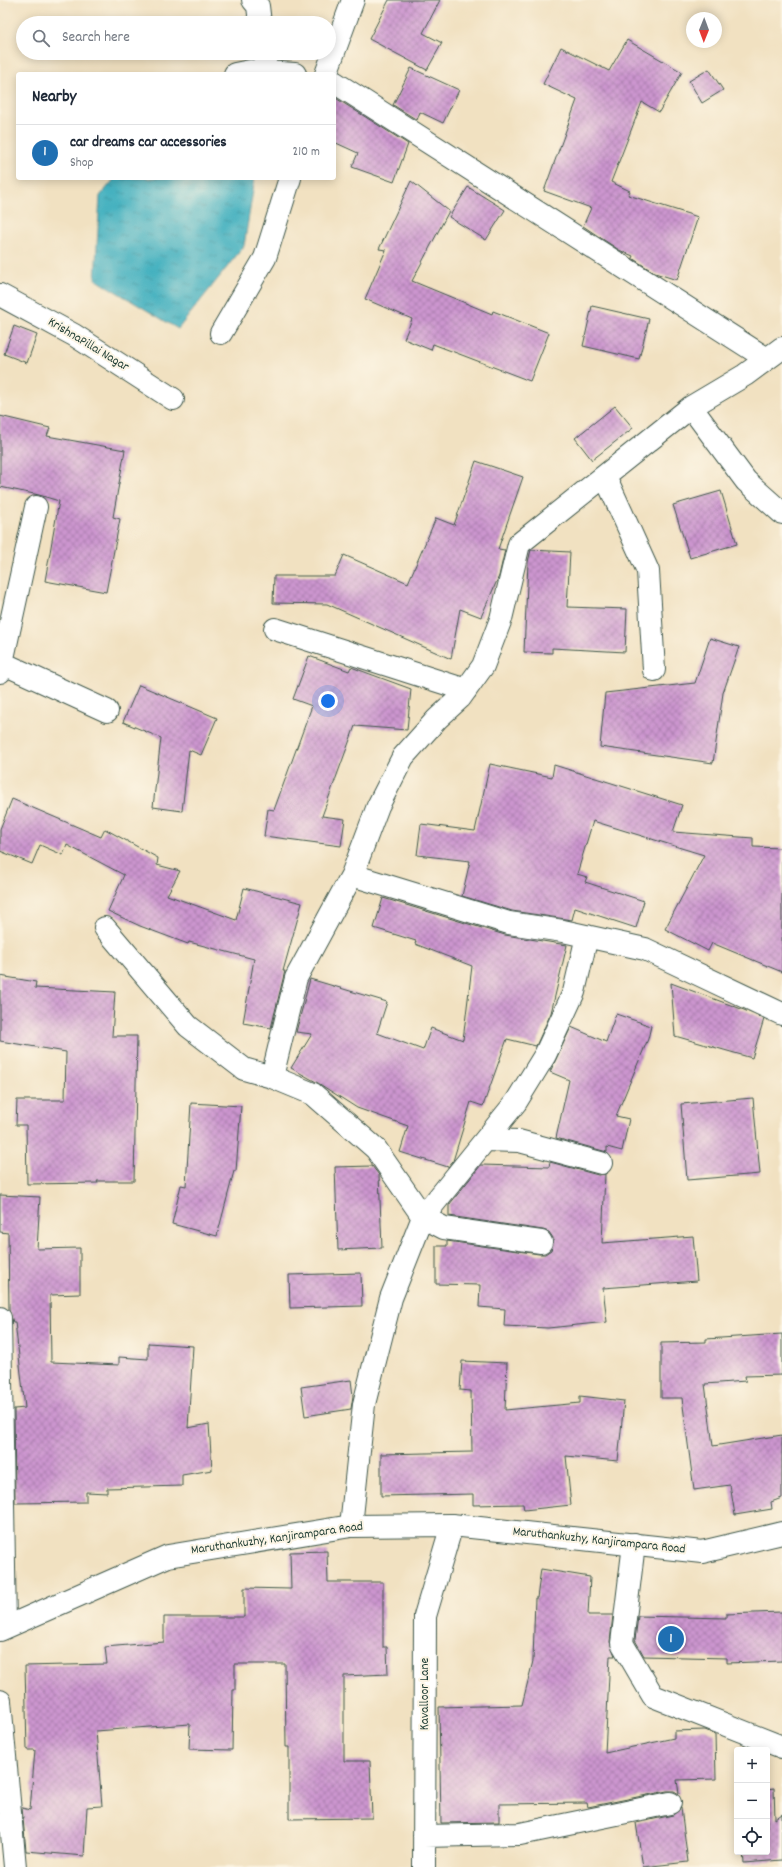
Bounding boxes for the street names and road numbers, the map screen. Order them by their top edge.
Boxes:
street label: KrishnaPillai Nagar [44,313,132,377]
street label: Maruthankuzhy, Kanjirampara Road [190,1518,364,1560]
street label: Maruthankuzhy, Kanjirampara Road [512,1522,686,1560]
street label: Kavalloor Lane [416,1658,435,1730]

